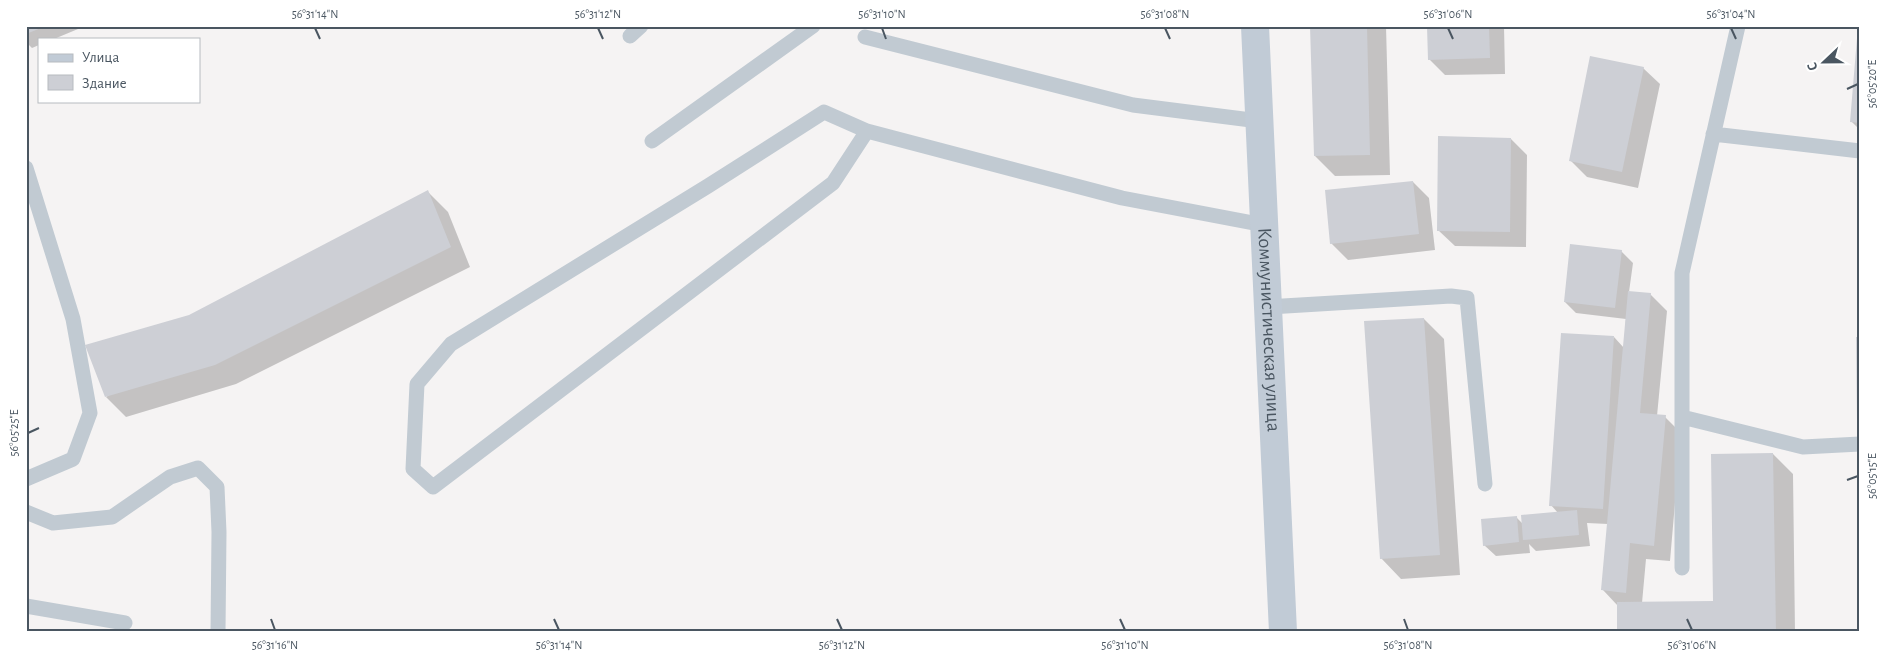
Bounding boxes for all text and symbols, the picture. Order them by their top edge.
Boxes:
text: 56°31'14"N [292,8,338,20]
text: 56°31'12"N [575,8,621,20]
text: 56°31'10"N [858,8,906,20]
text: 56°31'08"N [1141,8,1189,20]
text: 56°31'06"N [1424,8,1472,20]
text: 56°31'04"N [1707,8,1755,20]
legend [38,38,200,102]
north arrow [1798,38,1848,88]
text: Улица [82,50,119,65]
text: С [1805,60,1821,73]
text: 56°05'20"E [1866,60,1878,108]
text: Здание [82,76,127,91]
street label: Коммунистическая улица [1254,227,1284,432]
text: 56°05'25"E [8,409,20,457]
text: 56°05'15"E [1866,453,1878,499]
text: 56°31'16"N [252,639,298,651]
text: 56°31'14"N [536,639,582,651]
text: 56°31'12"N [819,639,865,651]
text: 56°31'10"N [1101,639,1149,651]
text: 56°31'08"N [1384,639,1432,651]
text: 56°31'06"N [1668,639,1716,651]

